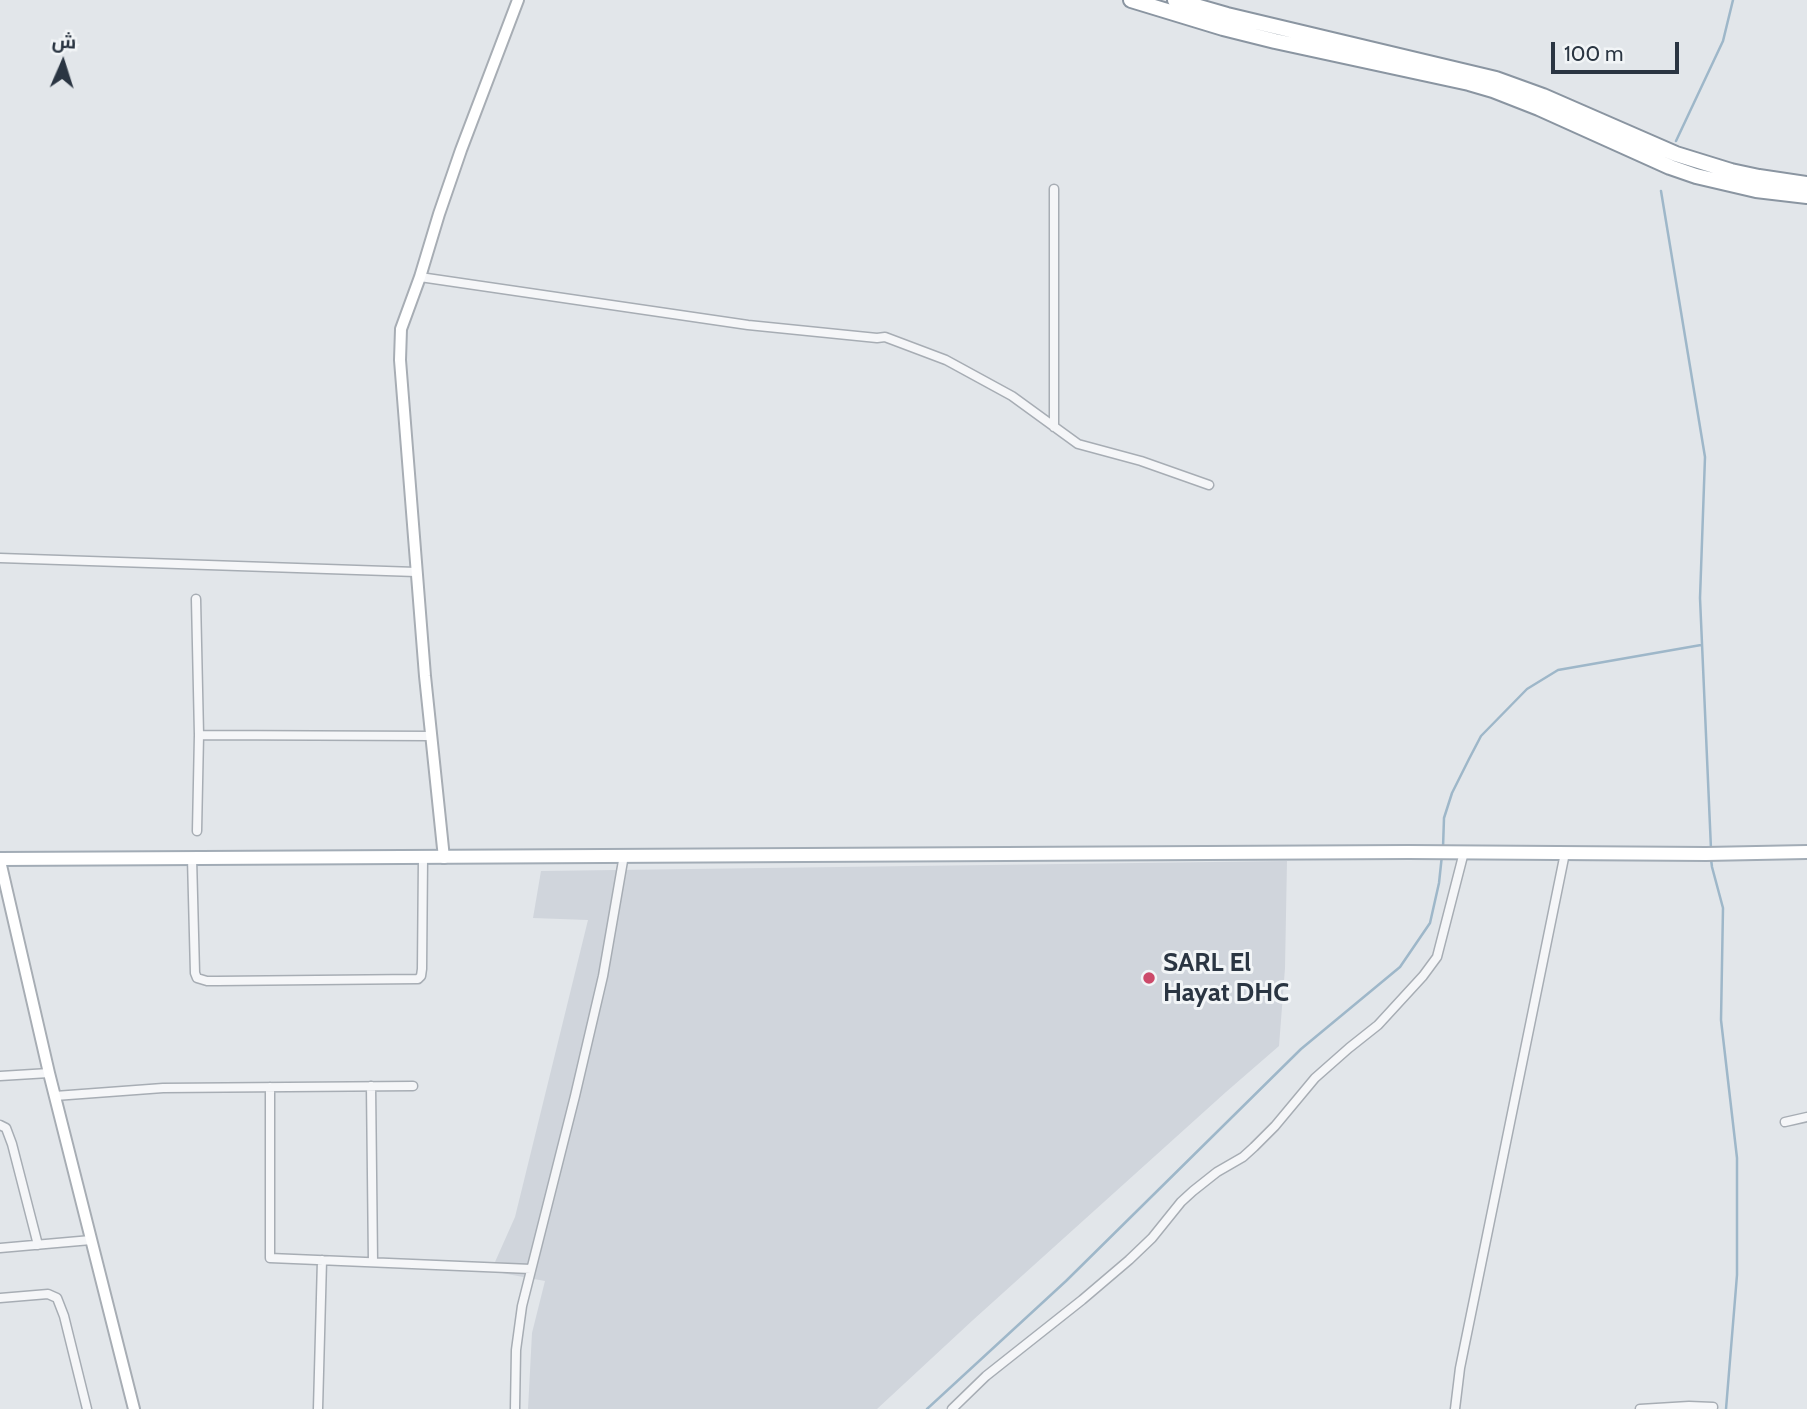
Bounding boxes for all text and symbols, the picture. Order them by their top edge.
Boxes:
north arrow [28,28,98,98]
scale bar [1555,28,1683,72]
text: ش [51,29,77,54]
text: 100 m [1564,41,1623,66]
place label: SARL El Hayat DHC [1163,947,1289,1009]
marker: SARL El Hayat DHC [1141,970,1157,986]

